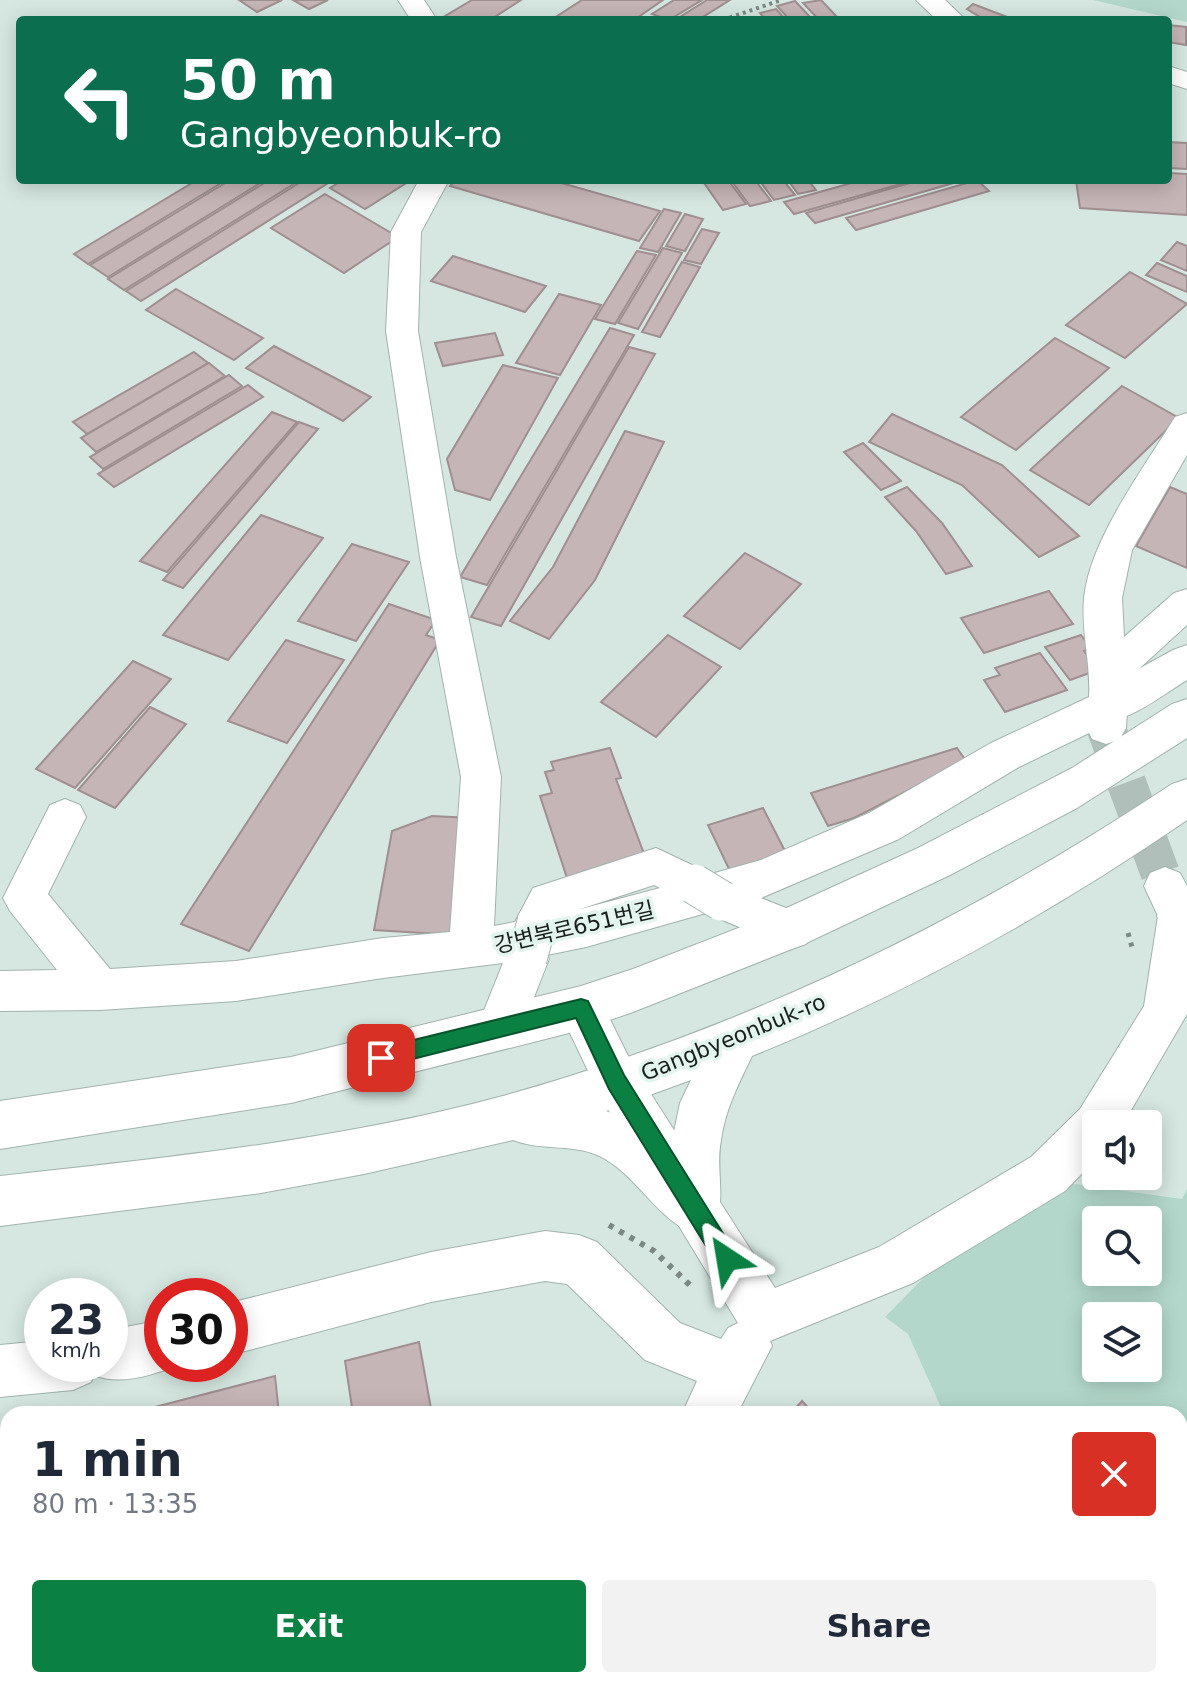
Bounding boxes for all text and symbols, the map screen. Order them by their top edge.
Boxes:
text: 50 m [180,47,336,112]
icon: left [48,48,152,152]
text: Gangbyeonbuk-ro [180,114,502,155]
street label: 강변북로651번길 [492,897,657,958]
street label: Gangbyeonbuk-ro [637,989,829,1086]
pin [347,1024,415,1092]
icon: arrive [359,1036,403,1080]
map controls [1082,1110,1162,1382]
button: sound [1082,1110,1162,1190]
button: search [1082,1206,1162,1286]
position arrow [685,1217,769,1301]
speed limit sign: 30 [144,1278,248,1382]
text: 23 [48,1297,104,1343]
button: layers [1082,1302,1162,1382]
text: km/h [51,1338,101,1362]
text: 1 min [32,1431,183,1487]
button: close [1072,1432,1156,1516]
text: 80 m · 13:35 [32,1489,198,1519]
button: Exit [32,1580,586,1672]
button: Share [602,1580,1156,1672]

